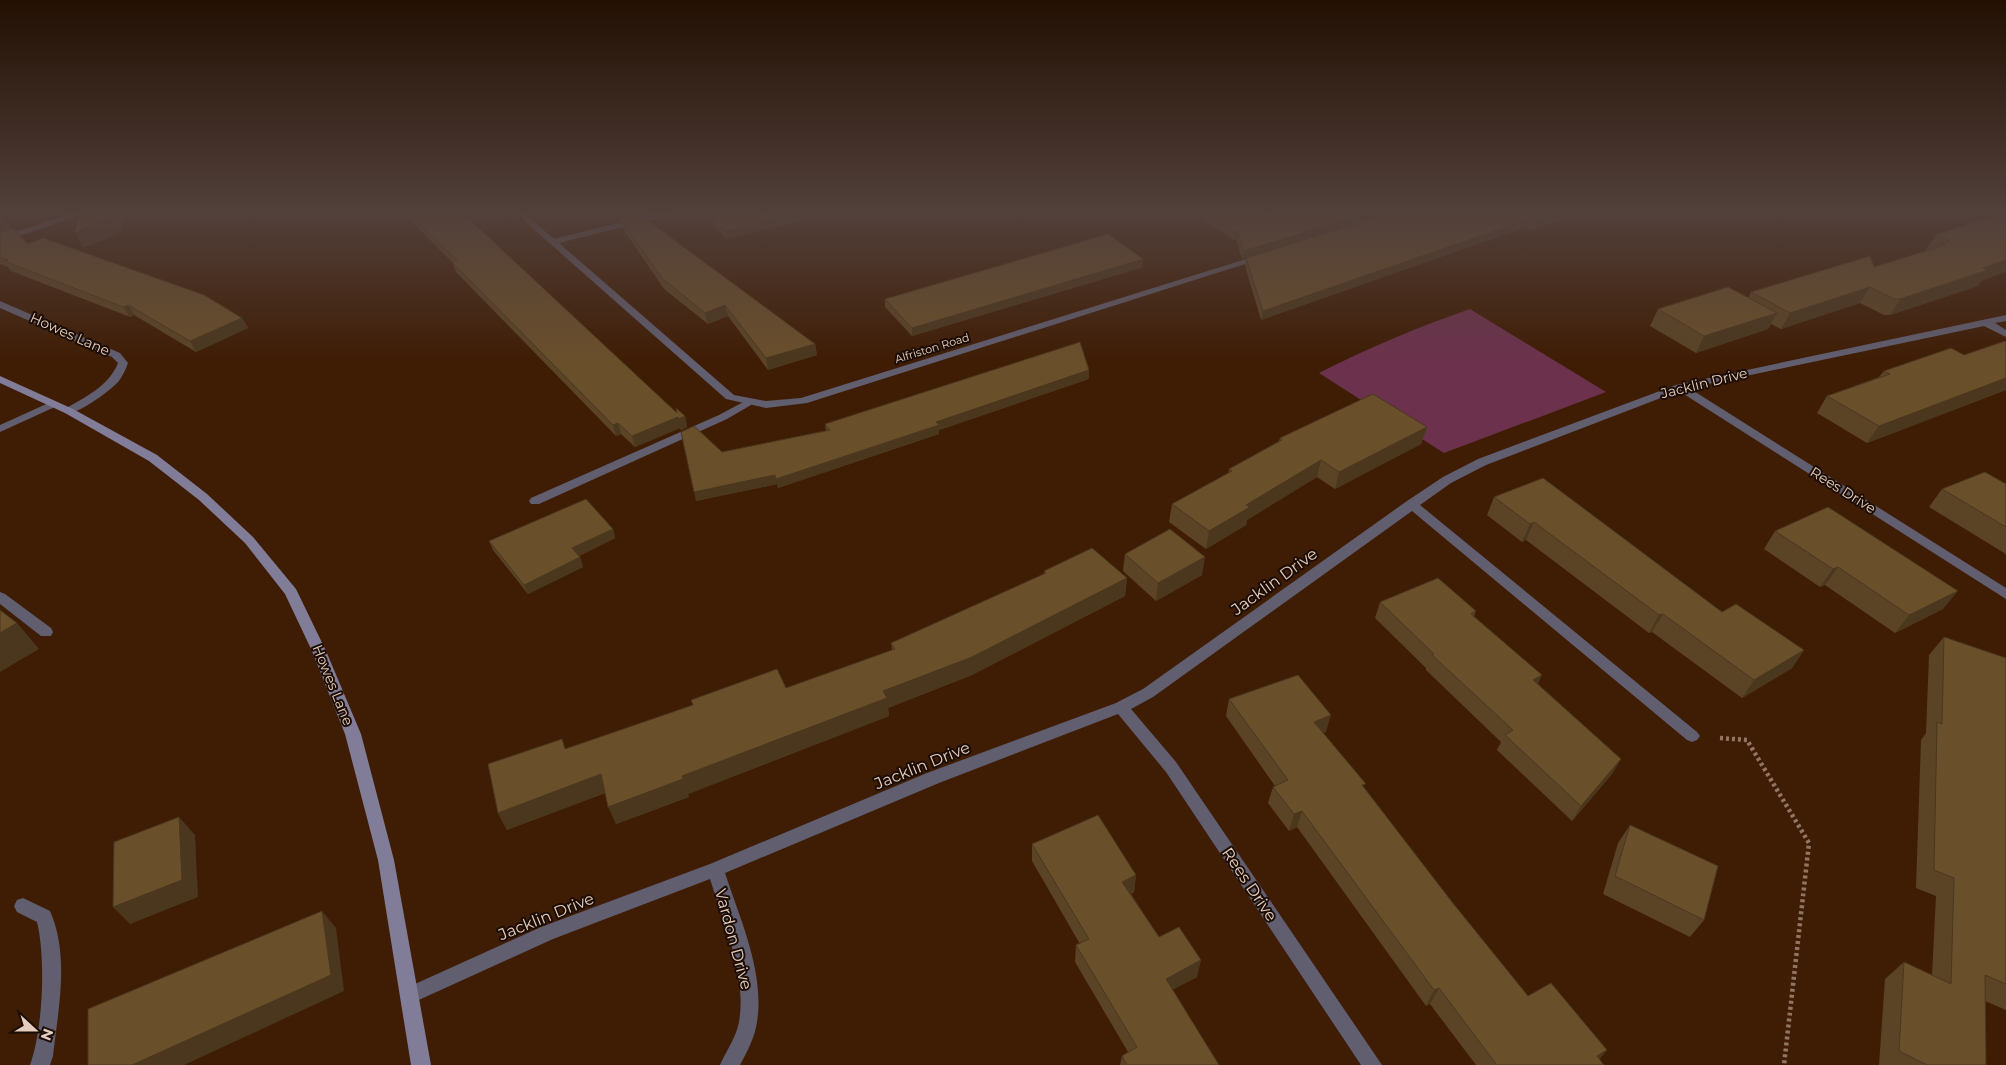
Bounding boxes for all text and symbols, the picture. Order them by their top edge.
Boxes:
street label: Howes Lane [27,308,113,360]
street label: Alfriston Road [893,330,971,366]
street label: Jacklin Drive [1658,364,1749,403]
street label: Rees Drive [1807,463,1879,517]
street label: Jacklin Drive [1227,544,1321,619]
street label: Howes Lane [309,642,357,728]
street label: Jacklin Drive [871,738,973,794]
street label: Rees Drive [1218,844,1281,925]
street label: Vardon Drive [711,887,756,992]
street label: Jacklin Drive [495,889,597,945]
north arrow [10,1005,60,1055]
text: N [37,1026,58,1043]

